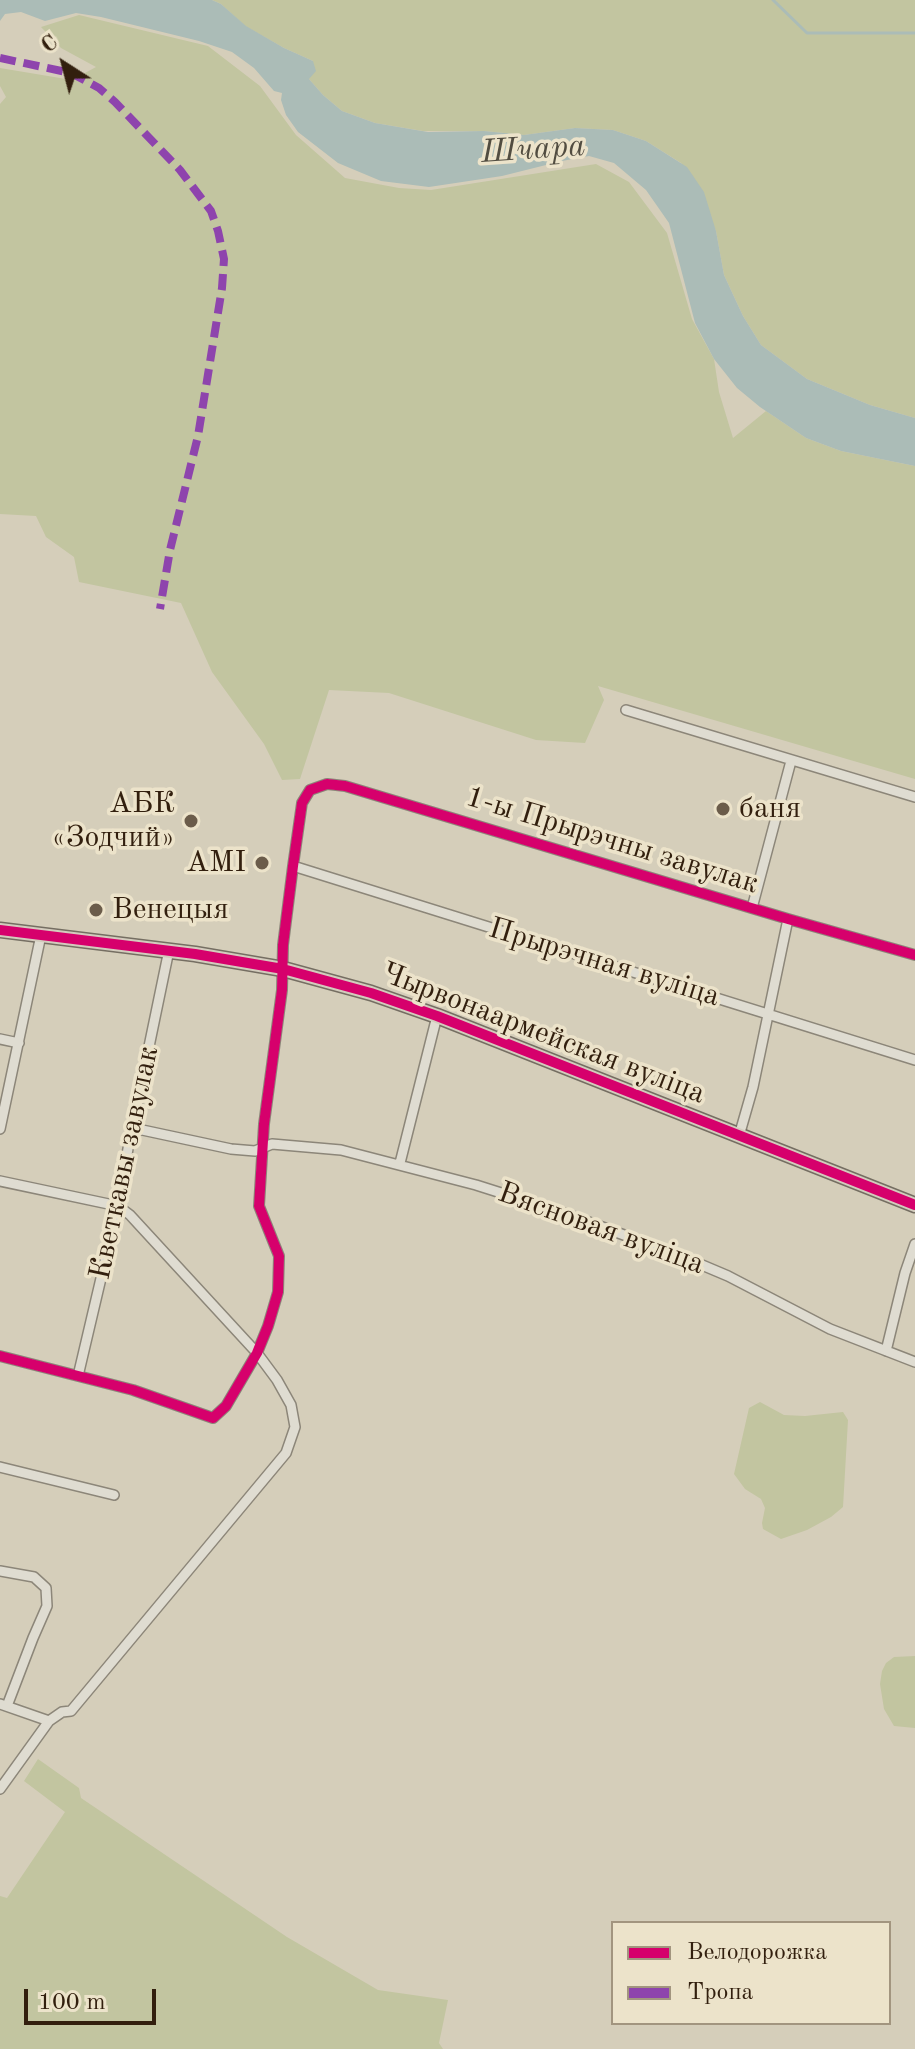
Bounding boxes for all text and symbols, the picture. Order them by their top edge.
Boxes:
north arrow [24,24,104,104]
text: С [38,31,62,58]
water label: Шчара [479,127,587,173]
street label: 1-ы Прырэчны завулак [461,779,763,903]
place label: АБК «Зодчий» [51,786,175,856]
place label: баня [739,791,801,827]
marker: баня [714,800,732,818]
marker: АБК «Зодчий» [182,812,200,830]
place label: AMI [186,845,246,881]
marker: AMI [253,854,271,872]
place label: Венецыя [112,892,229,928]
marker: Венецыя [87,901,105,919]
street label: Прырэчная вуліца [484,911,724,1015]
street label: Чырвонаармейская вуліца [376,956,710,1112]
street label: Кветкавы завулак [83,1043,167,1283]
street label: Вясновая вуліца [493,1175,709,1283]
legend [611,1921,891,2025]
text: Велодорожка [687,1941,827,1965]
scale bar [28,1973,160,2023]
text: Тропа [687,1981,753,2005]
text: 100 m [38,1991,106,2015]

